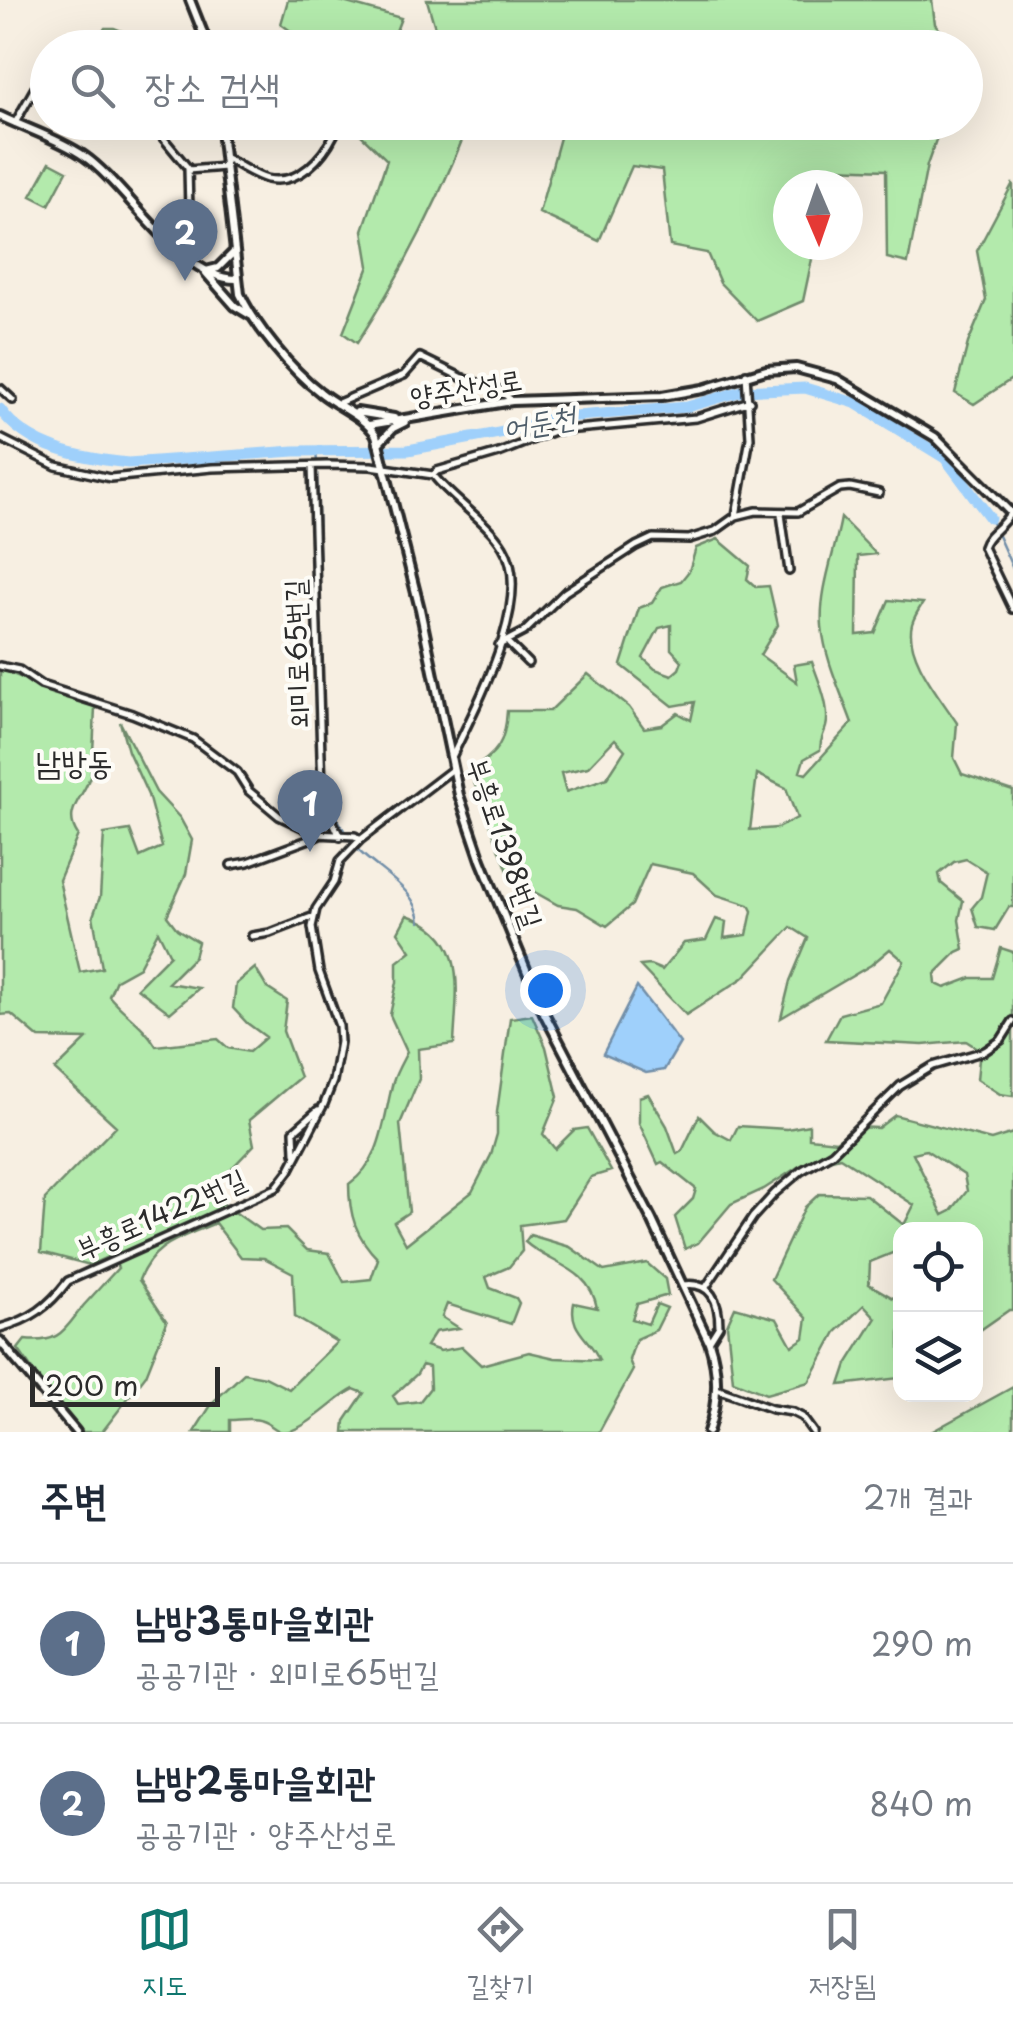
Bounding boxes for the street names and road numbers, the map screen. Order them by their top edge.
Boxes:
street label: 양주산성로 [407,356,525,417]
street label: 외미로65번길 [271,579,320,730]
street label: 부흥로1398번길 [457,752,556,933]
street label: 부흥로1422번길 [69,1156,252,1269]

